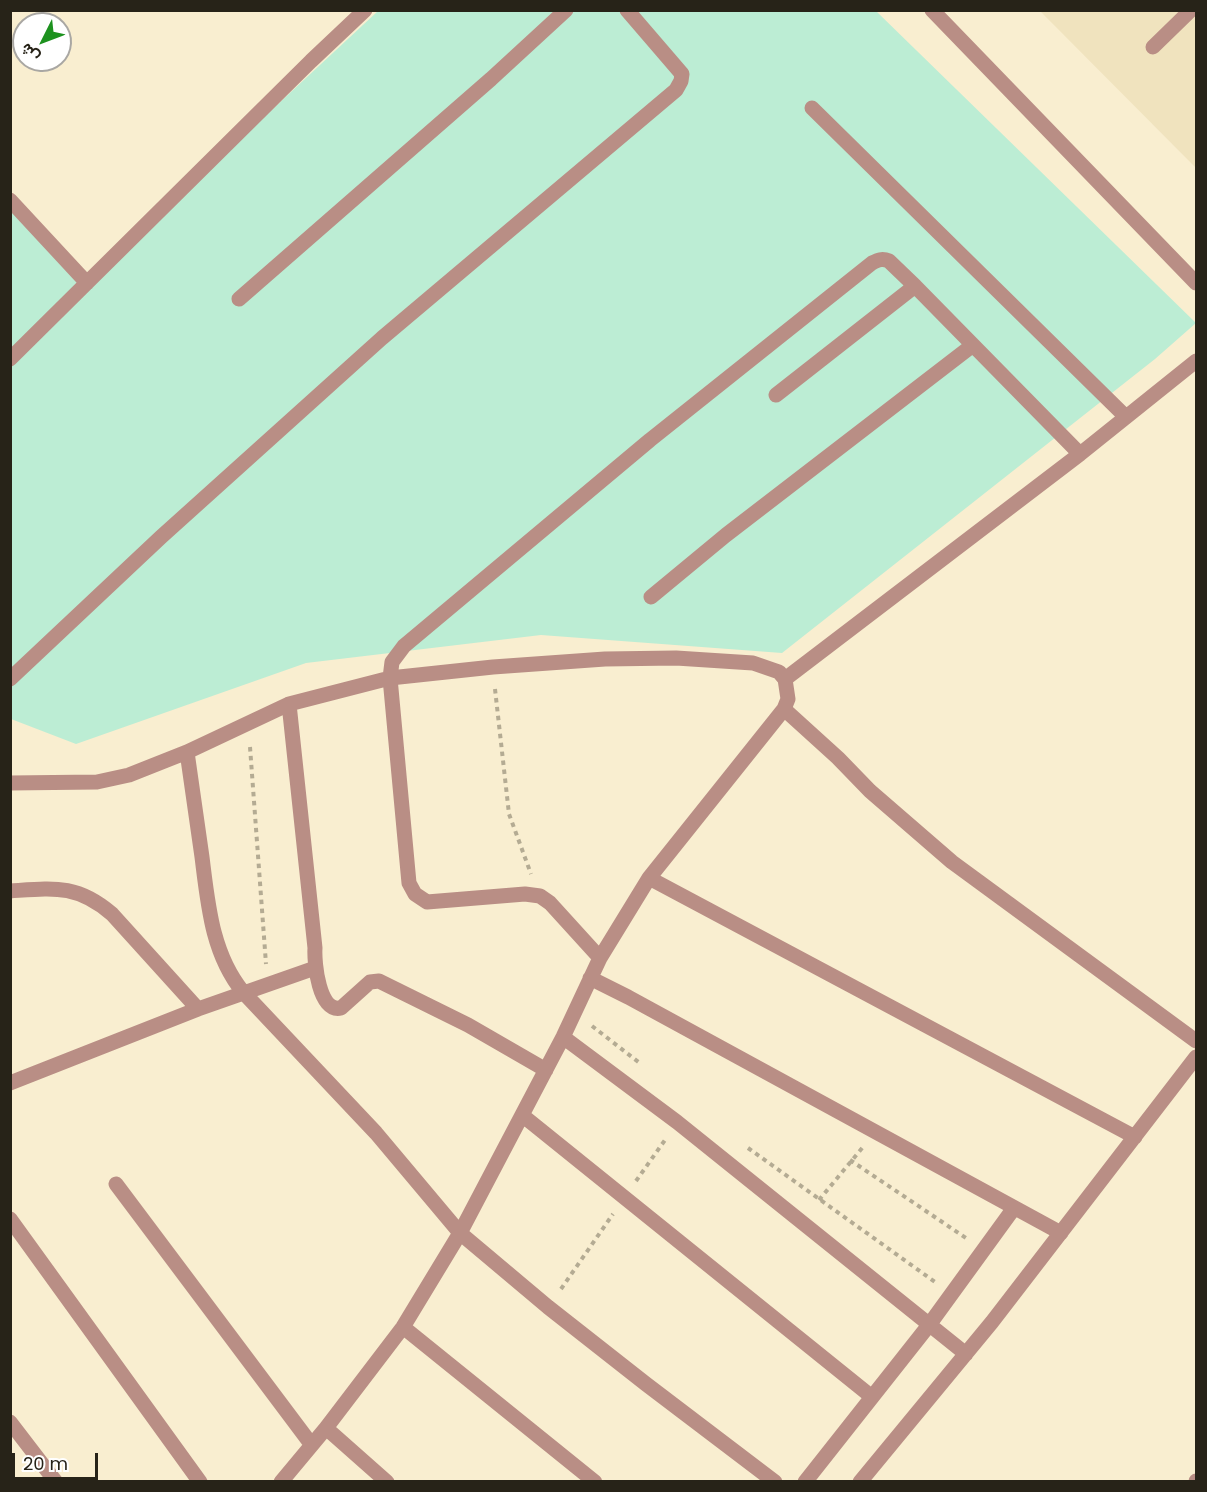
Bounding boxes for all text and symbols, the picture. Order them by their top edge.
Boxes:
north arrow [12,12,72,72]
text: ش [15,38,45,68]
scale bar [15,1441,100,1479]
text: 20 m [23,1451,68,1476]

